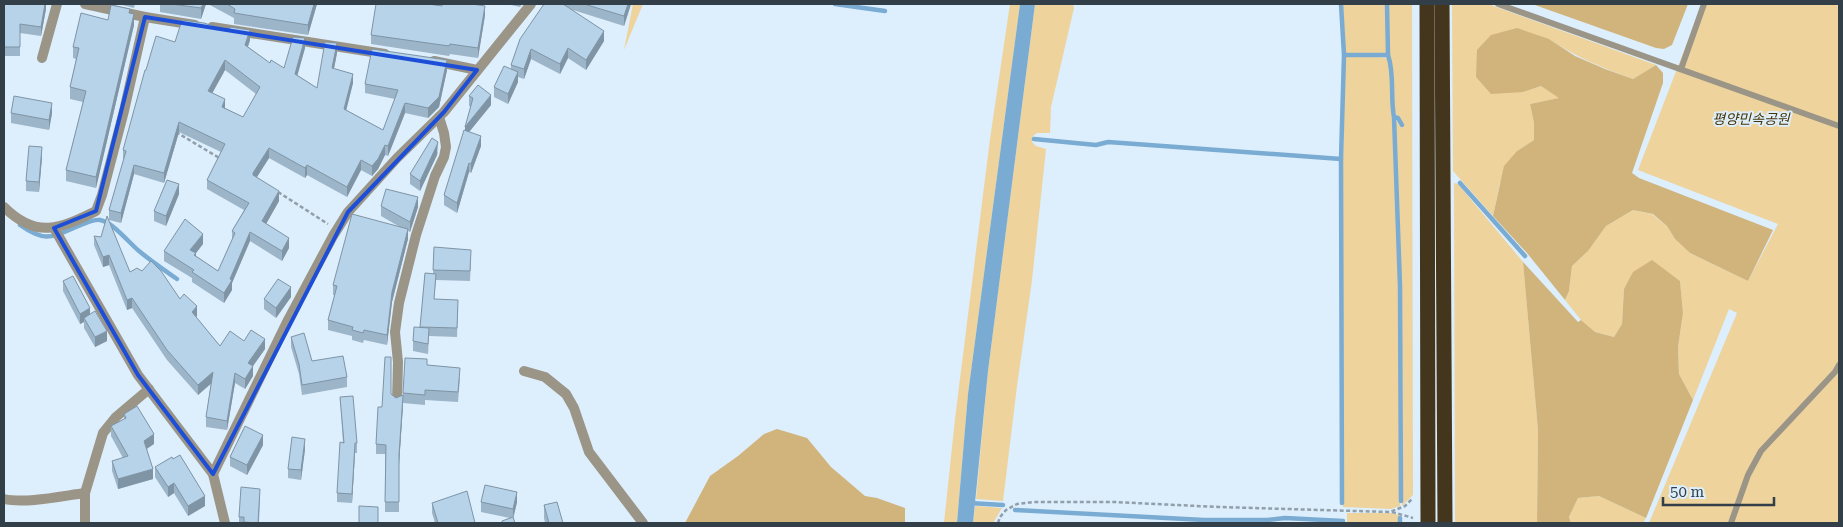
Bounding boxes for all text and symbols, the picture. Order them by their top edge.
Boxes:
park label: 평양민속공원 [1712,111,1791,127]
scale bar [1663,474,1774,506]
text: 50 m [1670,483,1705,501]

